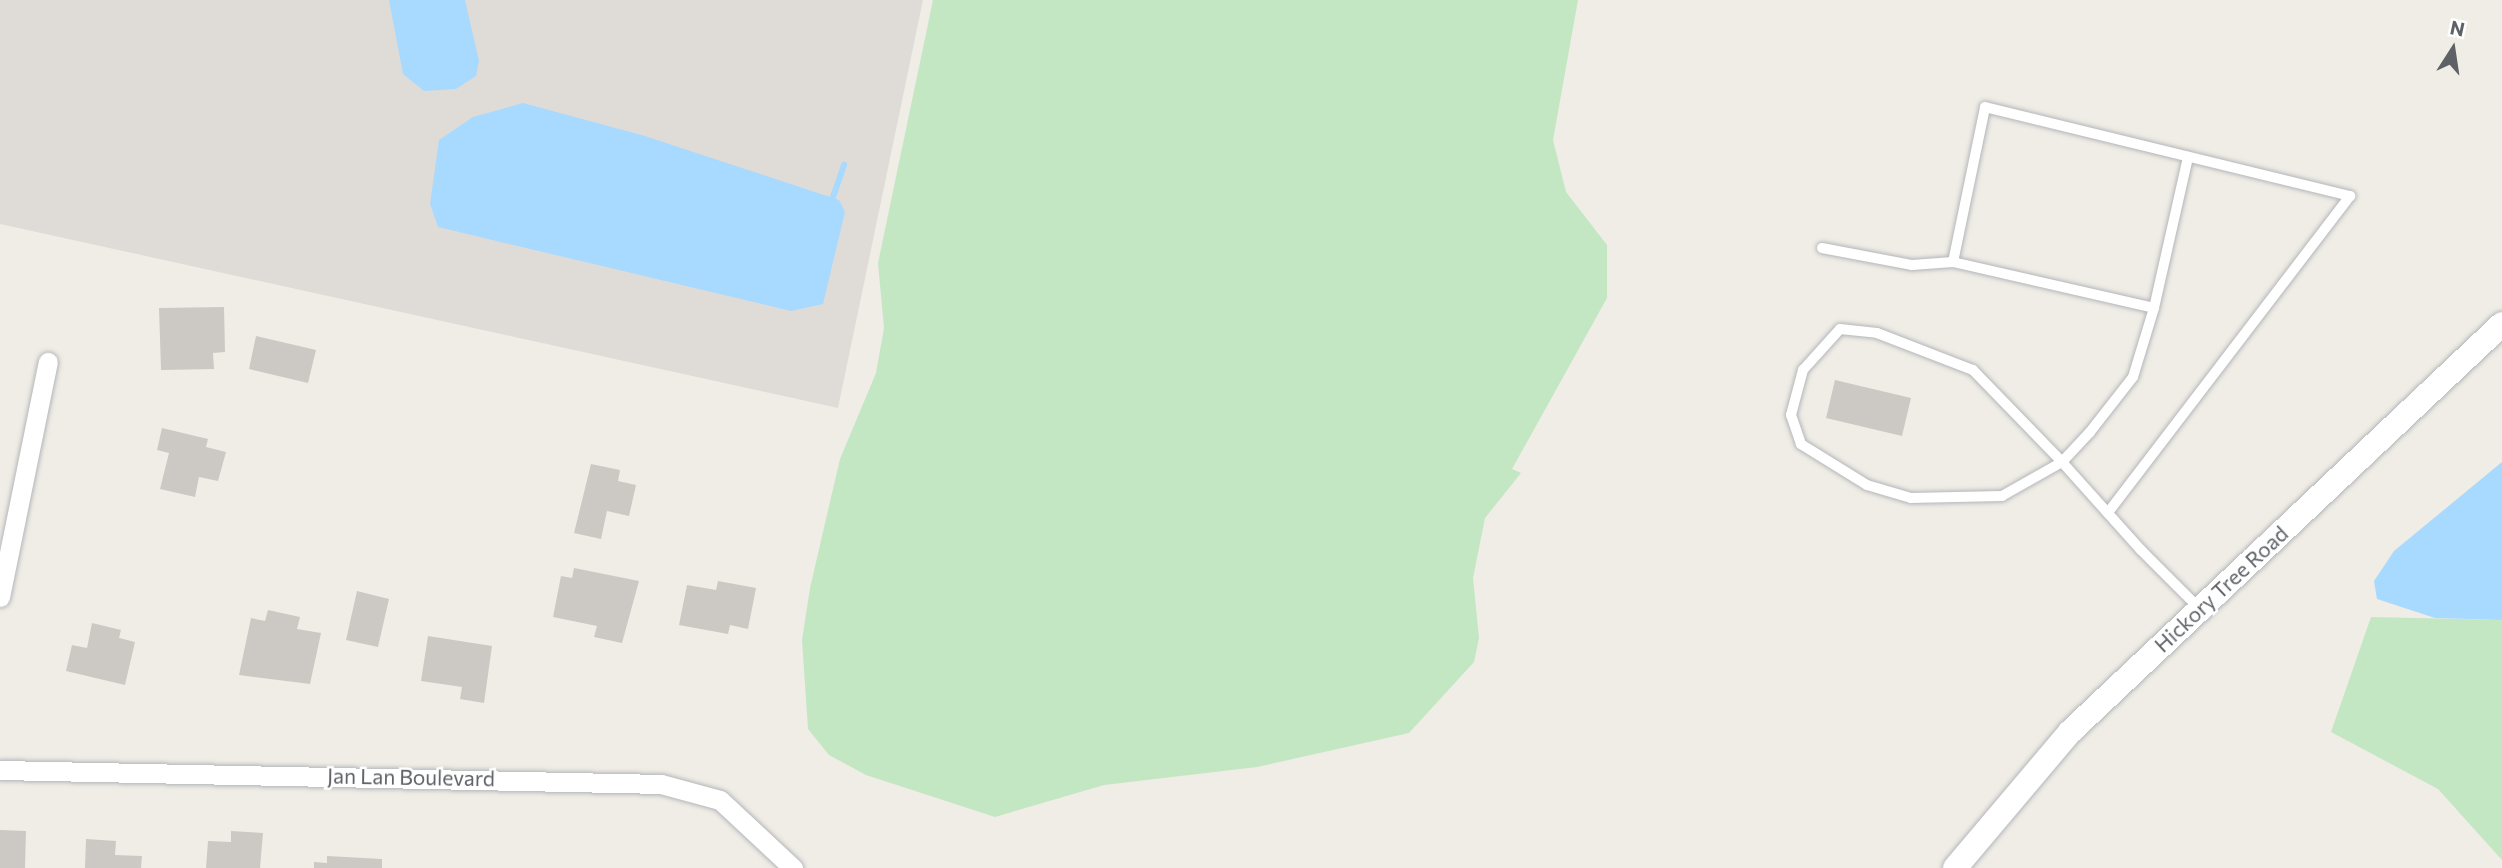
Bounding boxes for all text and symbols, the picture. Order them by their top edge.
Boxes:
north arrow [2418,14,2488,84]
text: N [2448,15,2467,41]
street label: Hickory Tree Road [2149,521,2293,657]
street label: Jan Lan Boulevard [327,763,495,791]

